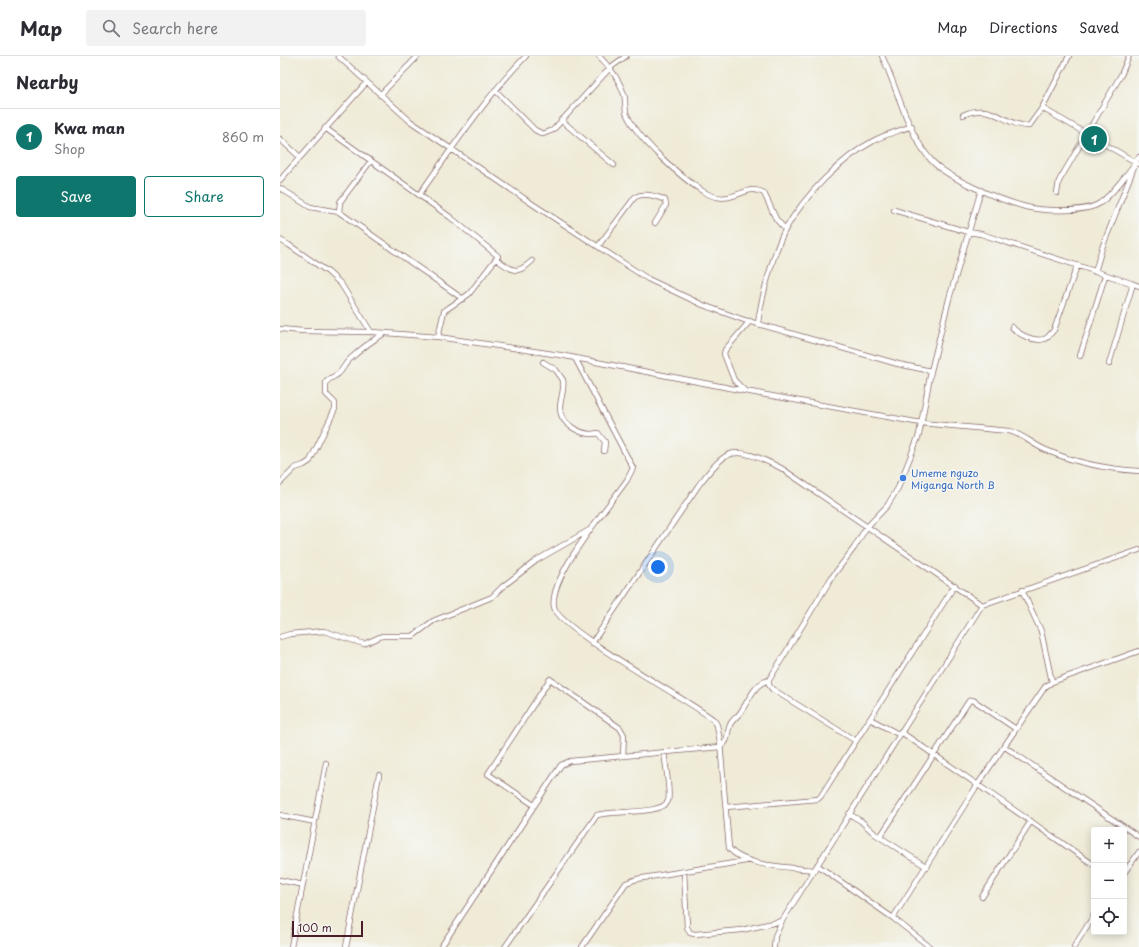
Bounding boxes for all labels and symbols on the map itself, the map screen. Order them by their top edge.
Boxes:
pin: 1 [1081,124,1107,154]
place label: Umeme nguzo Miganga North B [911,465,995,492]
marker: Umeme nguzo Miganga North B [898,473,908,483]
your location [648,557,668,577]
scale bar [292,919,363,938]

